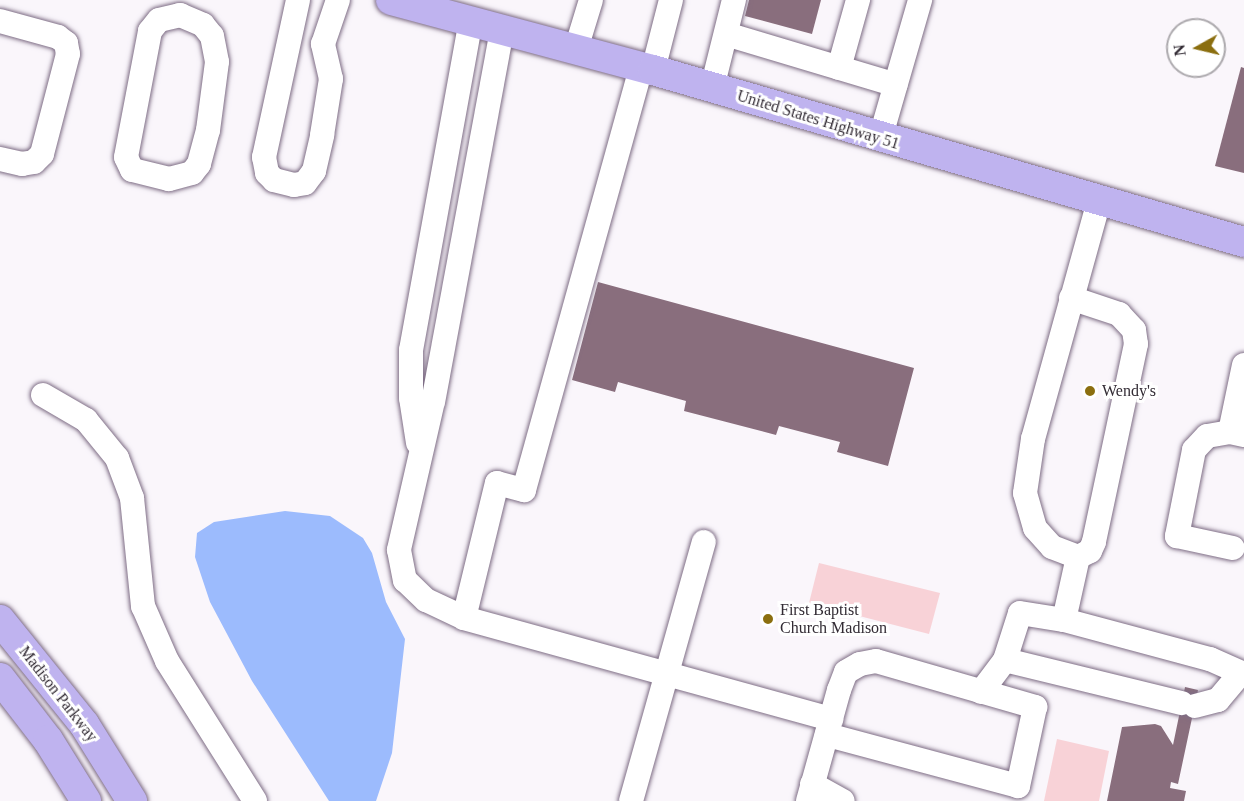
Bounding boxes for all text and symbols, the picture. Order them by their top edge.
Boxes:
north arrow [1166,18,1226,78]
text: N [1170,43,1189,57]
street label: United States Highway 51 [735,86,901,154]
place label: Wendy's [1102,381,1156,401]
marker: Wendy's [1083,384,1097,398]
place label: First Baptist Church Madison [780,600,887,638]
marker: First Baptist Church Madison [761,612,775,626]
street label: Madison Parkway [15,642,101,746]

